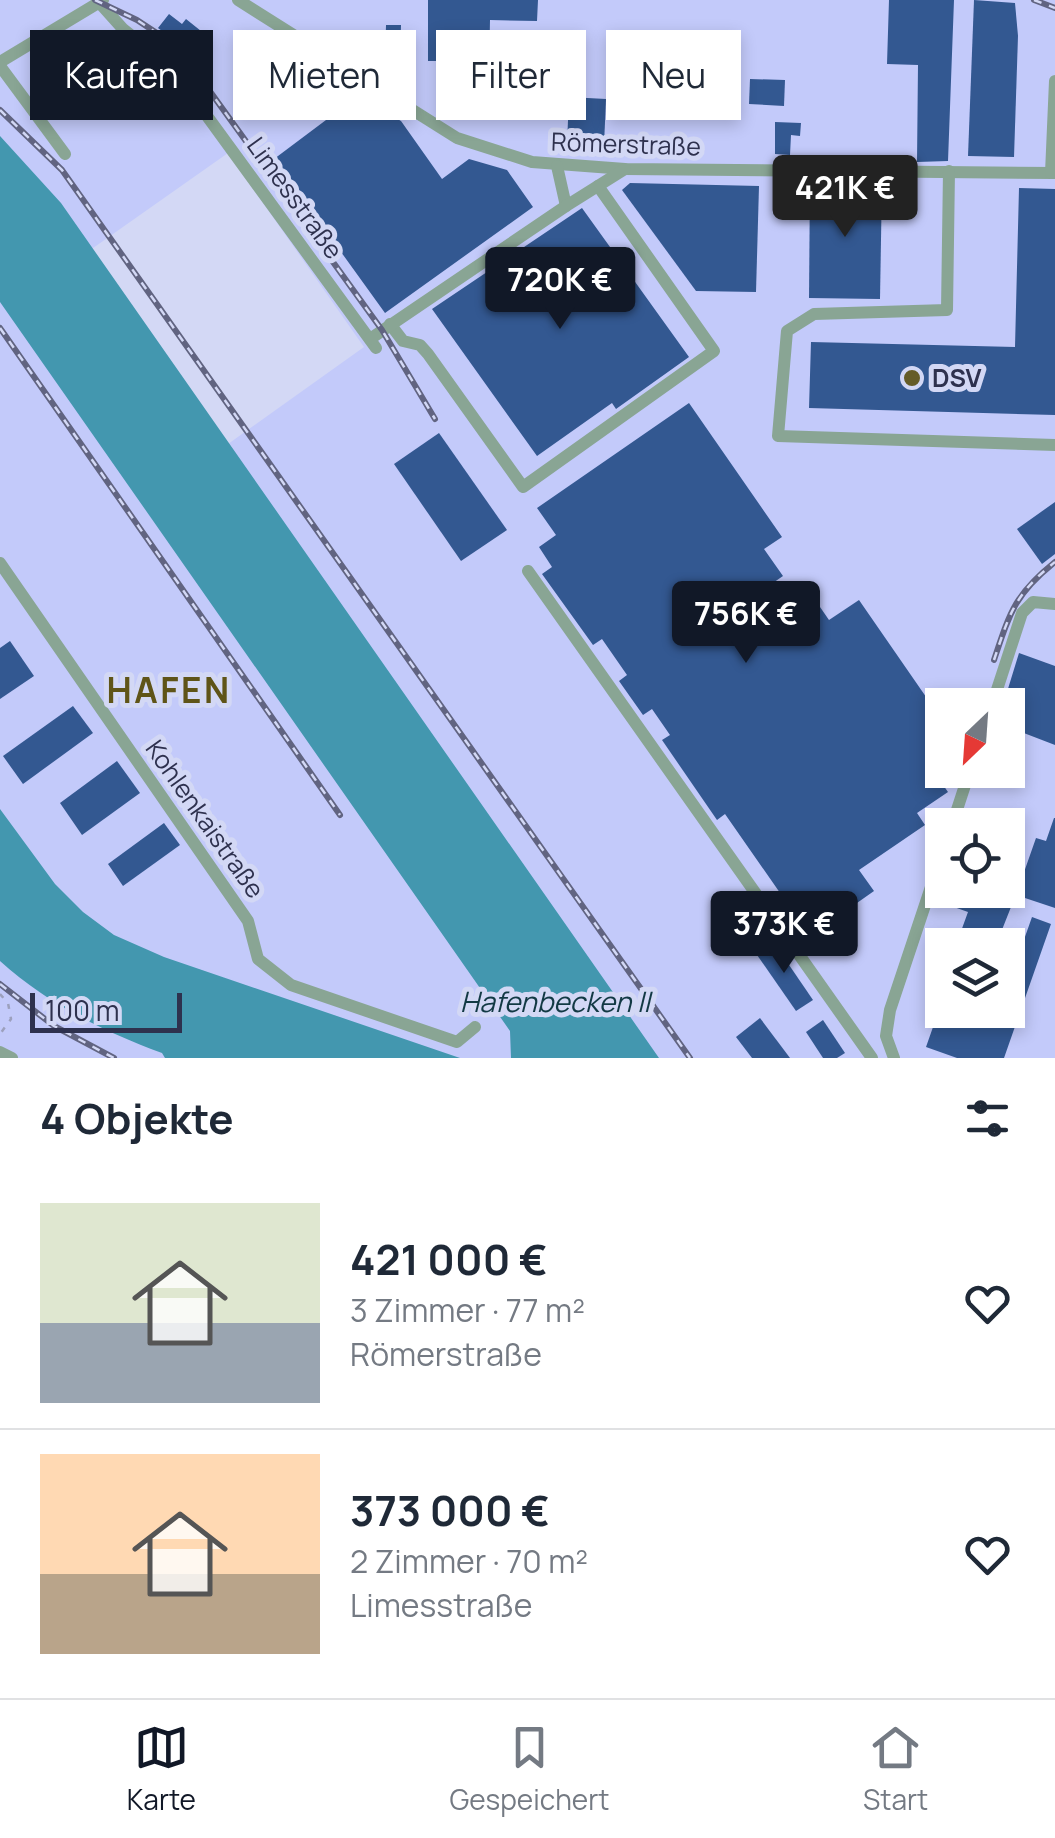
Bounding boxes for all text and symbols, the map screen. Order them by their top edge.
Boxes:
chip: Kaufen [30,30,213,120]
chip: Mieten [233,30,416,120]
chip: Filter [436,30,586,120]
chip: Neu [606,30,741,120]
street label: Römerstraße [550,123,702,164]
street label: Limesstraße [239,130,351,266]
pin: 421K € [764,155,926,240]
text: 421K € [795,165,895,209]
pin: 720K € [479,247,641,332]
text: 720K € [507,257,613,301]
place label: DSV [932,360,981,395]
marker: DSV [901,367,923,389]
pin: 756K € [665,581,827,666]
text: 756K € [694,591,798,635]
district label: HAFEN [106,666,232,714]
north arrow [925,688,1025,788]
map controls [925,688,1025,1028]
street label: Kohlenkaistraße [138,733,273,905]
button: locate [925,808,1025,908]
pin: 373K € [703,891,865,976]
text: 373K € [733,901,835,945]
button: layers [925,928,1025,1028]
water label: Hafenbecken II [460,982,653,1020]
scale bar [30,988,182,1032]
text: 100 m [45,991,119,1029]
text: 4 Objekte [40,1089,234,1147]
icon: filters [960,1091,1015,1146]
text: 421 000 € [350,1230,547,1288]
icon: home [120,1243,240,1363]
icon: heart [960,1276,1015,1331]
text: 3 Zimmer · 77 m² [350,1288,585,1332]
text: Römerstraße [350,1332,542,1376]
text: 373 000 € [350,1481,550,1539]
icon: home [120,1494,240,1614]
icon: heart [960,1527,1015,1582]
text: 2 Zimmer · 70 m² [350,1539,588,1583]
text: Limesstraße [350,1583,533,1627]
tab: Karte [127,1720,196,1818]
tab: Gespeichert [449,1720,610,1818]
tab: Start [863,1720,928,1818]

